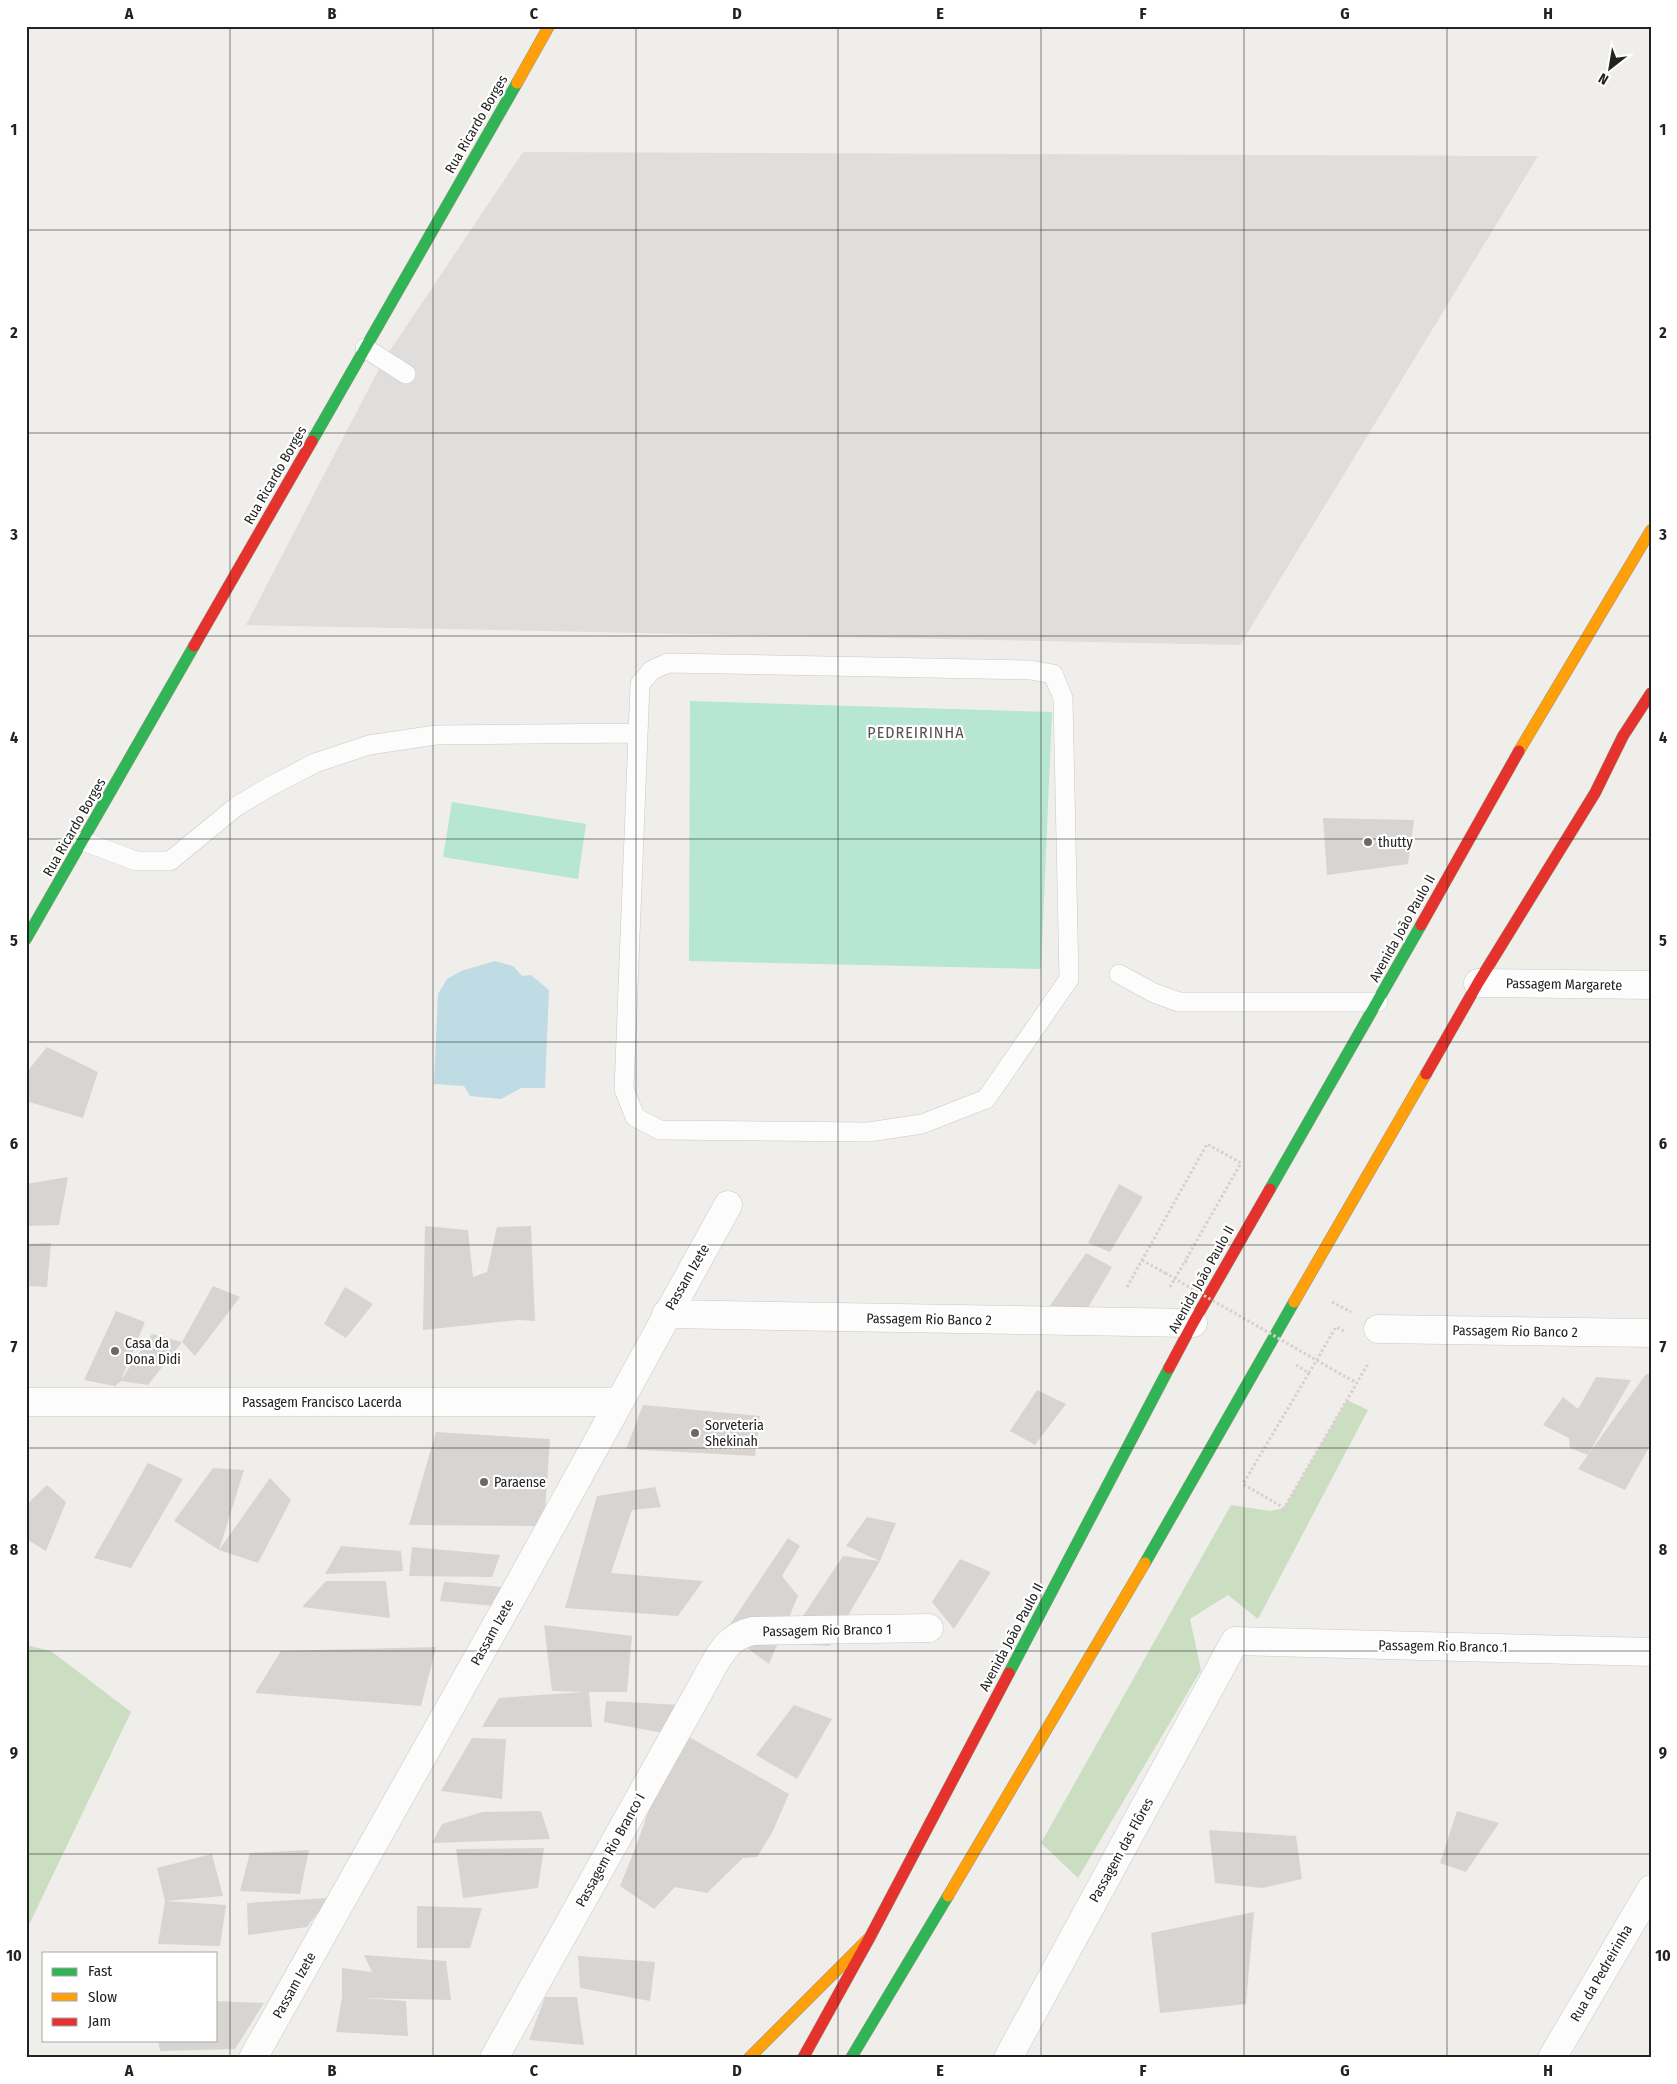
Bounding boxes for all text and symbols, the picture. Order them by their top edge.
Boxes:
text: A [124,4,134,23]
text: B [328,4,337,23]
text: C [530,4,539,23]
text: D [732,4,742,23]
text: E [936,4,944,23]
text: F [1139,4,1147,23]
text: G [1340,4,1350,23]
text: H [1543,4,1553,23]
north arrow [1584,42,1634,92]
text: N [1596,69,1612,88]
street label: Rua Ricardo Borges [441,72,511,176]
text: 1 [11,120,17,139]
text: 1 [1660,120,1666,139]
text: 2 [9,323,18,342]
text: 2 [1658,323,1667,342]
street label: Rua Ricardo Borges [240,423,310,527]
text: 3 [9,525,18,544]
text: 3 [1658,525,1667,544]
district label: PEDREIRINHA [867,723,965,742]
text: 4 [10,728,18,747]
text: 4 [1659,728,1667,747]
street label: Rua Ricardo Borges [39,775,109,879]
place label: thutty [1378,834,1413,851]
marker: thutty [1362,836,1374,848]
street label: Avenida João Paulo II [1366,872,1439,985]
text: 5 [10,931,18,950]
text: 5 [1659,931,1667,950]
street label: Passagem Margarete [1506,975,1622,994]
text: 6 [10,1134,18,1153]
text: 6 [1659,1134,1667,1153]
street label: Avenida João Paulo II [1165,1223,1238,1336]
street label: Passam Izete [662,1241,713,1313]
street label: Passagem Rio Banco 2 [866,1310,992,1329]
street label: Passagem Rio Banco 2 [1452,1322,1578,1341]
place label: Casa da Dona Didi [125,1335,181,1368]
text: 7 [11,1337,18,1356]
text: 7 [1660,1337,1667,1356]
marker: Casa da Dona Didi [109,1345,121,1357]
street label: Passagem Francisco Lacerda [242,1394,402,1411]
place label: Sorveteria Shekinah [705,1417,764,1450]
marker: Sorveteria Shekinah [689,1427,701,1439]
place label: Paraense [494,1474,546,1491]
marker: Paraense [478,1476,490,1488]
text: 8 [10,1540,19,1559]
text: 8 [1659,1540,1668,1559]
street label: Avenida João Paulo II [976,1580,1047,1694]
street label: Passam Izete [467,1596,518,1668]
street label: Passagem Rio Branco 1 [762,1621,892,1640]
street label: Passagem Rio Branco 1 [1378,1637,1508,1656]
text: 9 [10,1743,18,1762]
text: 9 [1659,1743,1667,1762]
street label: Passagem Rio Branco I [572,1790,649,1910]
street label: Passagem das Flôres [1086,1795,1157,1906]
street label: Rua da Pedreirinha [1567,1922,1636,2025]
text: 10 [6,1946,22,1965]
text: 10 [1655,1946,1671,1965]
street label: Passam Izete [269,1949,320,2021]
legend [42,1952,218,2042]
text: Fast [88,1962,112,1980]
text: Slow [88,1988,117,2006]
text: Jam [88,2012,111,2030]
text: A [124,2061,134,2080]
text: B [328,2061,337,2080]
text: C [530,2061,539,2080]
text: D [732,2061,742,2080]
text: E [936,2061,944,2080]
text: F [1139,2061,1147,2080]
text: G [1340,2061,1350,2080]
text: H [1543,2061,1553,2080]

